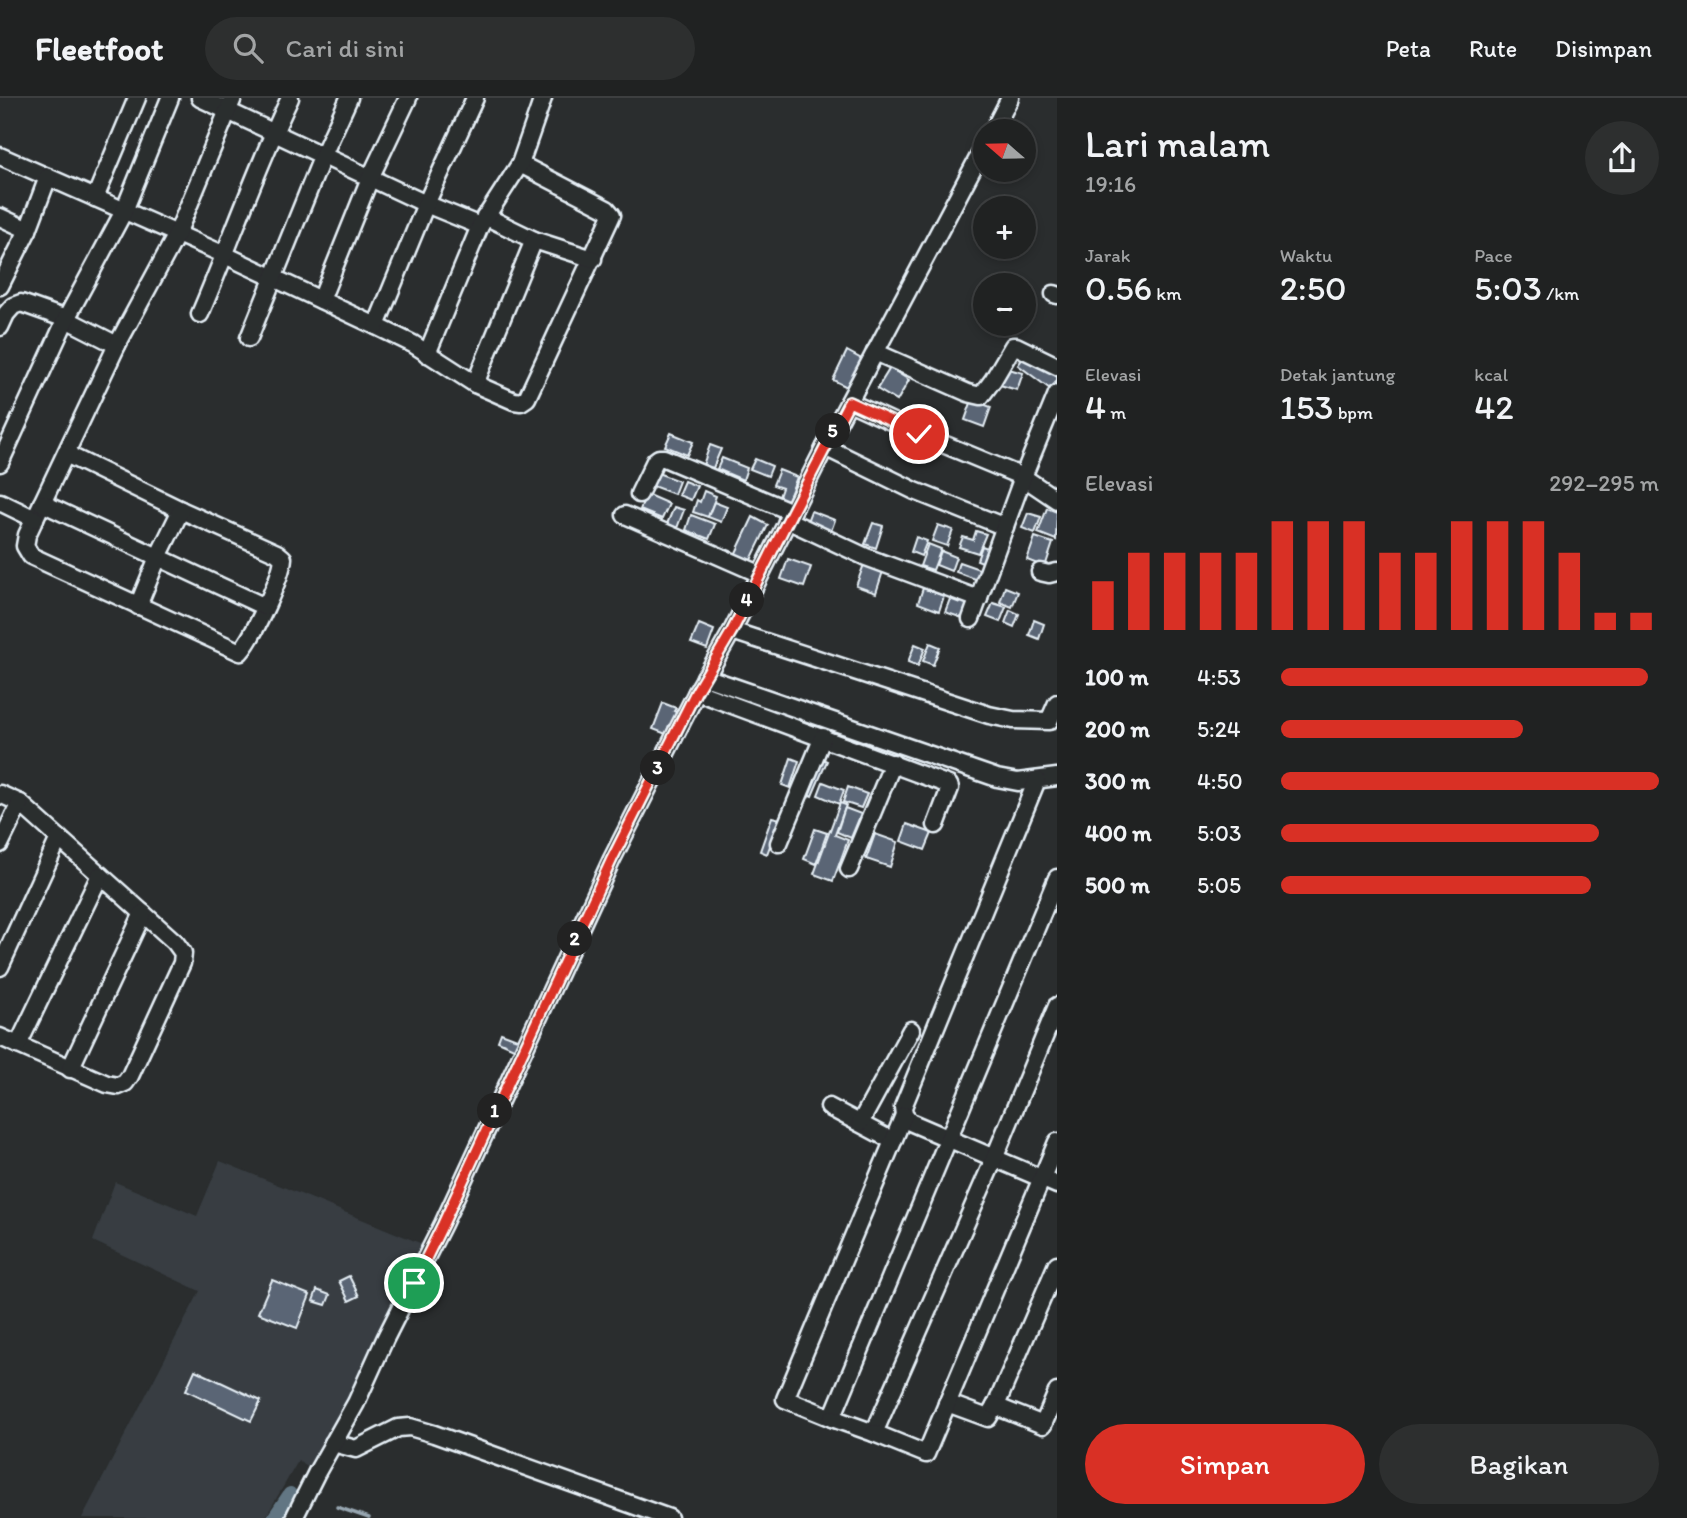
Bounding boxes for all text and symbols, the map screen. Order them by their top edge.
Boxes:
search box [205,17,695,80]
text: Fleetfoot [35,29,163,68]
icon: search [229,29,267,67]
text: Cari di sini [285,32,405,64]
text: Peta [1386,34,1431,63]
text: Rute [1469,34,1517,63]
text: Disimpan [1555,34,1652,63]
north arrow [973,119,1036,182]
map controls [973,119,1036,336]
text: Lari malam [1085,121,1270,167]
button: share [1585,121,1659,195]
text: 19:16 [1085,170,1136,198]
button: + [973,196,1036,259]
text: Jarak [1085,244,1130,267]
text: Waktu [1280,244,1332,267]
text: Pace [1474,244,1512,267]
text: 0.56 [1085,267,1152,309]
text: 2:50 [1280,267,1347,309]
text: 5:03 [1474,267,1542,309]
button: − [973,273,1036,336]
text: km [1152,282,1181,305]
text: /km [1542,282,1579,305]
text: Elevasi [1085,363,1141,386]
text: Detak jantung [1280,363,1395,386]
text: kcal [1474,363,1508,386]
text: 4 [1085,386,1106,428]
text: 153 [1280,386,1333,428]
text: 42 [1474,386,1514,428]
text: m [1106,401,1126,424]
text: bpm [1333,401,1373,424]
pin [889,404,949,464]
pin: 5 [816,414,850,448]
icon: check [900,415,938,453]
text: 5 [828,419,837,442]
text: Elevasi [1085,469,1153,497]
text: 292–295 m [1549,469,1659,497]
pin: 4 [730,582,764,618]
text: 4 [741,588,752,611]
text: 100 m [1085,663,1149,691]
text: 4:53 [1197,663,1241,691]
text: 200 m [1085,715,1150,743]
text: 5:24 [1197,715,1241,743]
pin: 3 [640,750,676,786]
text: 3 [652,756,663,779]
text: 300 m [1085,767,1150,795]
text: 4:50 [1197,767,1243,795]
text: 400 m [1085,819,1152,847]
text: 5:03 [1197,819,1241,847]
text: 500 m [1085,871,1150,899]
text: 5:05 [1197,871,1241,899]
pin: 2 [558,922,592,956]
text: 2 [570,927,580,950]
pin: 1 [477,1094,512,1128]
text: 1 [490,1099,499,1122]
pin [384,1253,444,1313]
icon: arrive [395,1264,433,1302]
button: Simpan [1085,1424,1365,1504]
button: Bagikan [1379,1424,1659,1504]

